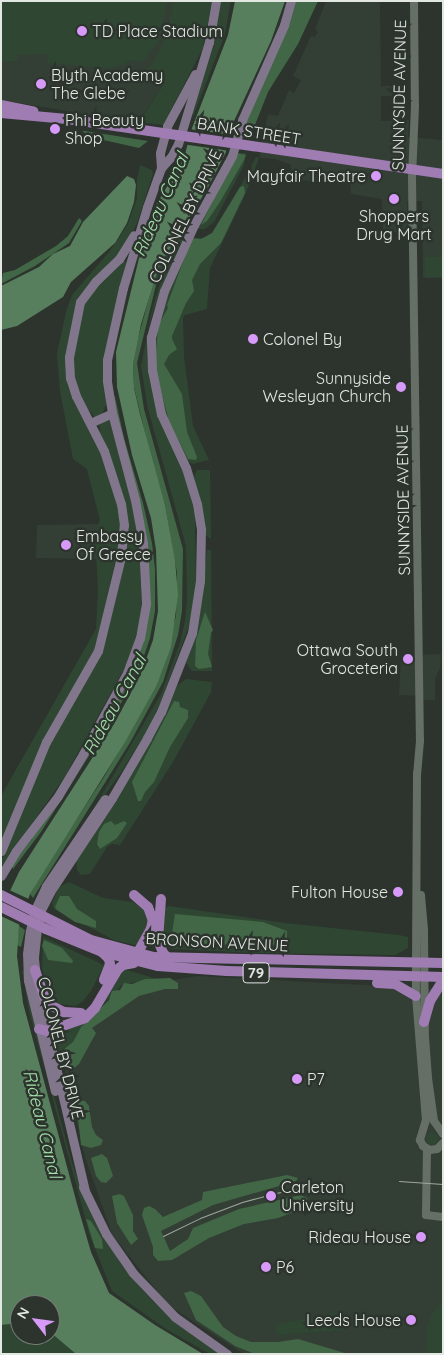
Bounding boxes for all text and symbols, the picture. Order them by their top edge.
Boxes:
street label: SUNNYSIDE AVENUE [388,19,410,171]
place label: TD Place Stadium [92,21,223,41]
marker: TD Place Stadium [76,25,88,37]
place label: Blyth Academy The Glebe [51,65,163,103]
marker: Blyth Academy The Glebe [35,78,47,90]
place label: Phi Beauty Shop [65,110,144,148]
street label: BANK STREET [196,113,302,149]
marker: Phi Beauty Shop [49,123,61,135]
street label: COLONEL BY DRIVE [144,146,226,286]
water label: Rideau Canal [129,150,193,260]
place label: Mayfair Theatre [247,166,366,186]
marker: Mayfair Theatre [370,170,382,182]
marker: Shoppers Drug Mart [388,193,400,205]
place label: Shoppers Drug Mart [356,206,432,244]
place label: Colonel By [263,329,342,349]
marker: Colonel By [247,333,259,345]
place label: Sunnyside Wesleyan Church [263,368,391,406]
marker: Sunnyside Wesleyan Church [395,381,407,393]
street label: SUNNYSIDE AVENUE [392,424,414,576]
place label: Embassy Of Greece [76,526,151,564]
marker: Embassy Of Greece [60,539,72,551]
place label: Ottawa South Groceteria [297,640,398,678]
water label: Rideau Canal [79,651,151,759]
marker: Ottawa South Groceteria [402,653,414,665]
place label: Fulton House [291,882,388,902]
marker: Fulton House [392,886,404,898]
street label: BRONSON AVENUE [145,929,289,955]
road number: 79 [242,960,270,986]
street label: COLONEL BY DRIVE [34,975,88,1121]
water label: Rideau Canal [18,1068,66,1180]
place label: P7 [307,1069,325,1089]
marker: P7 [291,1073,303,1085]
place label: Carleton University [281,1177,354,1215]
marker: Carleton University [265,1190,277,1202]
place label: Rideau House [308,1227,411,1247]
marker: Rideau House [415,1231,427,1243]
place label: P6 [276,1257,294,1277]
marker: P6 [260,1261,272,1273]
north arrow [10,1295,60,1345]
text: N [13,1304,33,1322]
place label: Leeds House [306,1310,401,1330]
marker: Leeds House [405,1314,417,1326]

